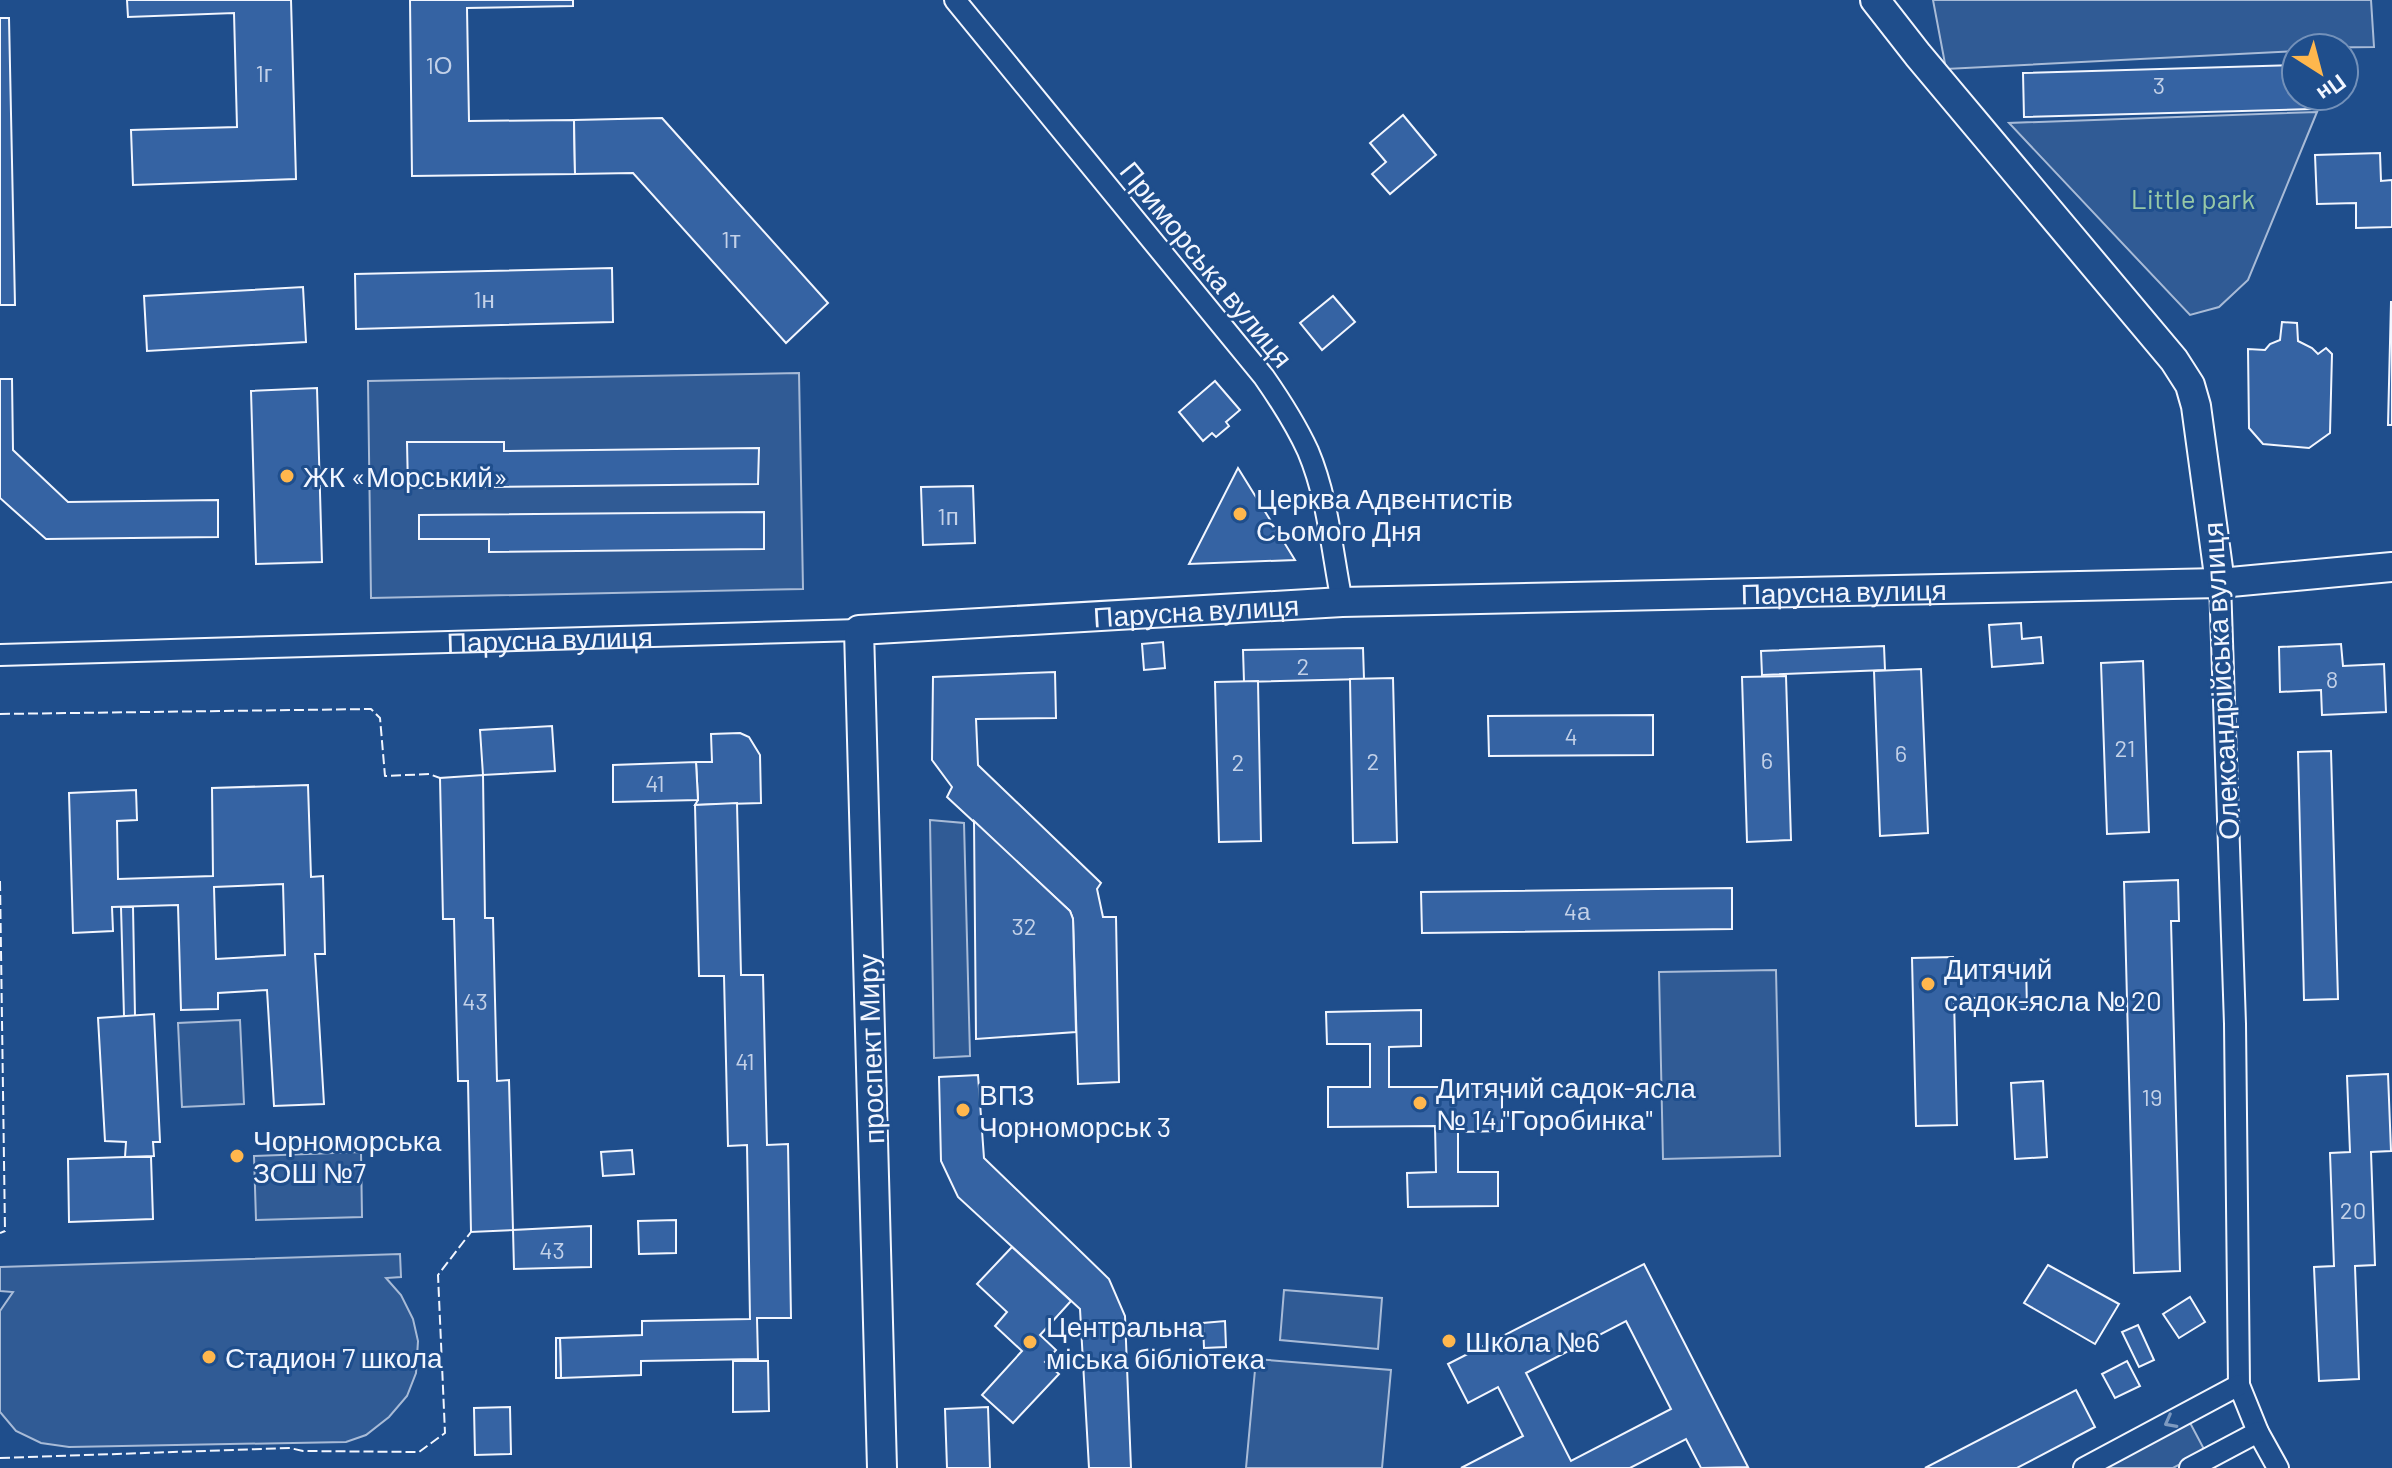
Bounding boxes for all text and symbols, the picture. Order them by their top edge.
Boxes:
north arrow [2280,32,2360,112]
house number: 1О [425,50,453,79]
house number: 1г [255,58,273,87]
house number: 3 [2153,70,2165,99]
text: Пн [2313,70,2352,108]
street label: Приморська вулиця [1113,154,1301,374]
park label: Little park [2131,181,2255,215]
house number: 1т [721,224,741,253]
house number: 1н [473,284,495,313]
place label: ЖК «Морський» [303,459,508,493]
marker: ЖК «Морський» [278,467,296,485]
place label: Церква Адвентистів Сьомого Дня [1256,481,1513,547]
house number: 1п [937,501,959,530]
marker: Церква Адвентистів Сьомого Дня [1231,505,1249,523]
street label: Олександрійська вулиця [2195,521,2245,841]
street label: Парусна вулиця [1740,572,1947,610]
street label: Парусна вулиця [1092,588,1300,633]
street label: Парусна вулиця [446,619,653,659]
house number: 2 [1297,651,1309,680]
house number: 8 [2326,664,2338,693]
house number: 4 [1564,721,1578,750]
house number: 21 [2115,733,2135,762]
house number: 6 [1895,738,1907,767]
house number: 6 [1761,745,1773,774]
house number: 2 [1367,746,1379,775]
house number: 2 [1232,747,1244,776]
house number: 41 [645,768,665,797]
house number: 4а [1564,896,1591,925]
house number: 32 [1011,911,1037,940]
place label: Дитячий садок-ясла № 20 [1944,951,2162,1017]
street label: проспект Миру [850,953,890,1145]
marker: Дитячий садок-ясла № 20 [1919,975,1937,993]
house number: 43 [462,986,488,1015]
house number: 41 [735,1046,755,1075]
place label: Дитячий садок-ясла № 14 "Горобинка" [1436,1070,1696,1136]
place label: ВПЗ Чорноморськ 3 [979,1077,1171,1143]
house number: 19 [2142,1082,2162,1111]
marker: Дитячий садок-ясла № 14 "Горобинка" [1411,1094,1429,1112]
marker: ВПЗ Чорноморськ 3 [954,1101,972,1119]
place label: Чорноморська ЗОШ №7 [253,1123,442,1189]
marker: Чорноморська ЗОШ №7 [228,1147,246,1165]
house number: 20 [2340,1195,2366,1224]
house number: 43 [539,1235,565,1264]
place label: Центральна міська бібліотека [1046,1309,1266,1375]
place label: Школа №6 [1465,1324,1600,1358]
marker: Школа №6 [1440,1332,1458,1350]
marker: Центральна міська бібліотека [1021,1333,1039,1351]
place label: Стадион 7 школа [225,1340,443,1374]
marker: Стадион 7 школа [200,1348,218,1366]
one-way arrow [2164,1412,2178,1427]

